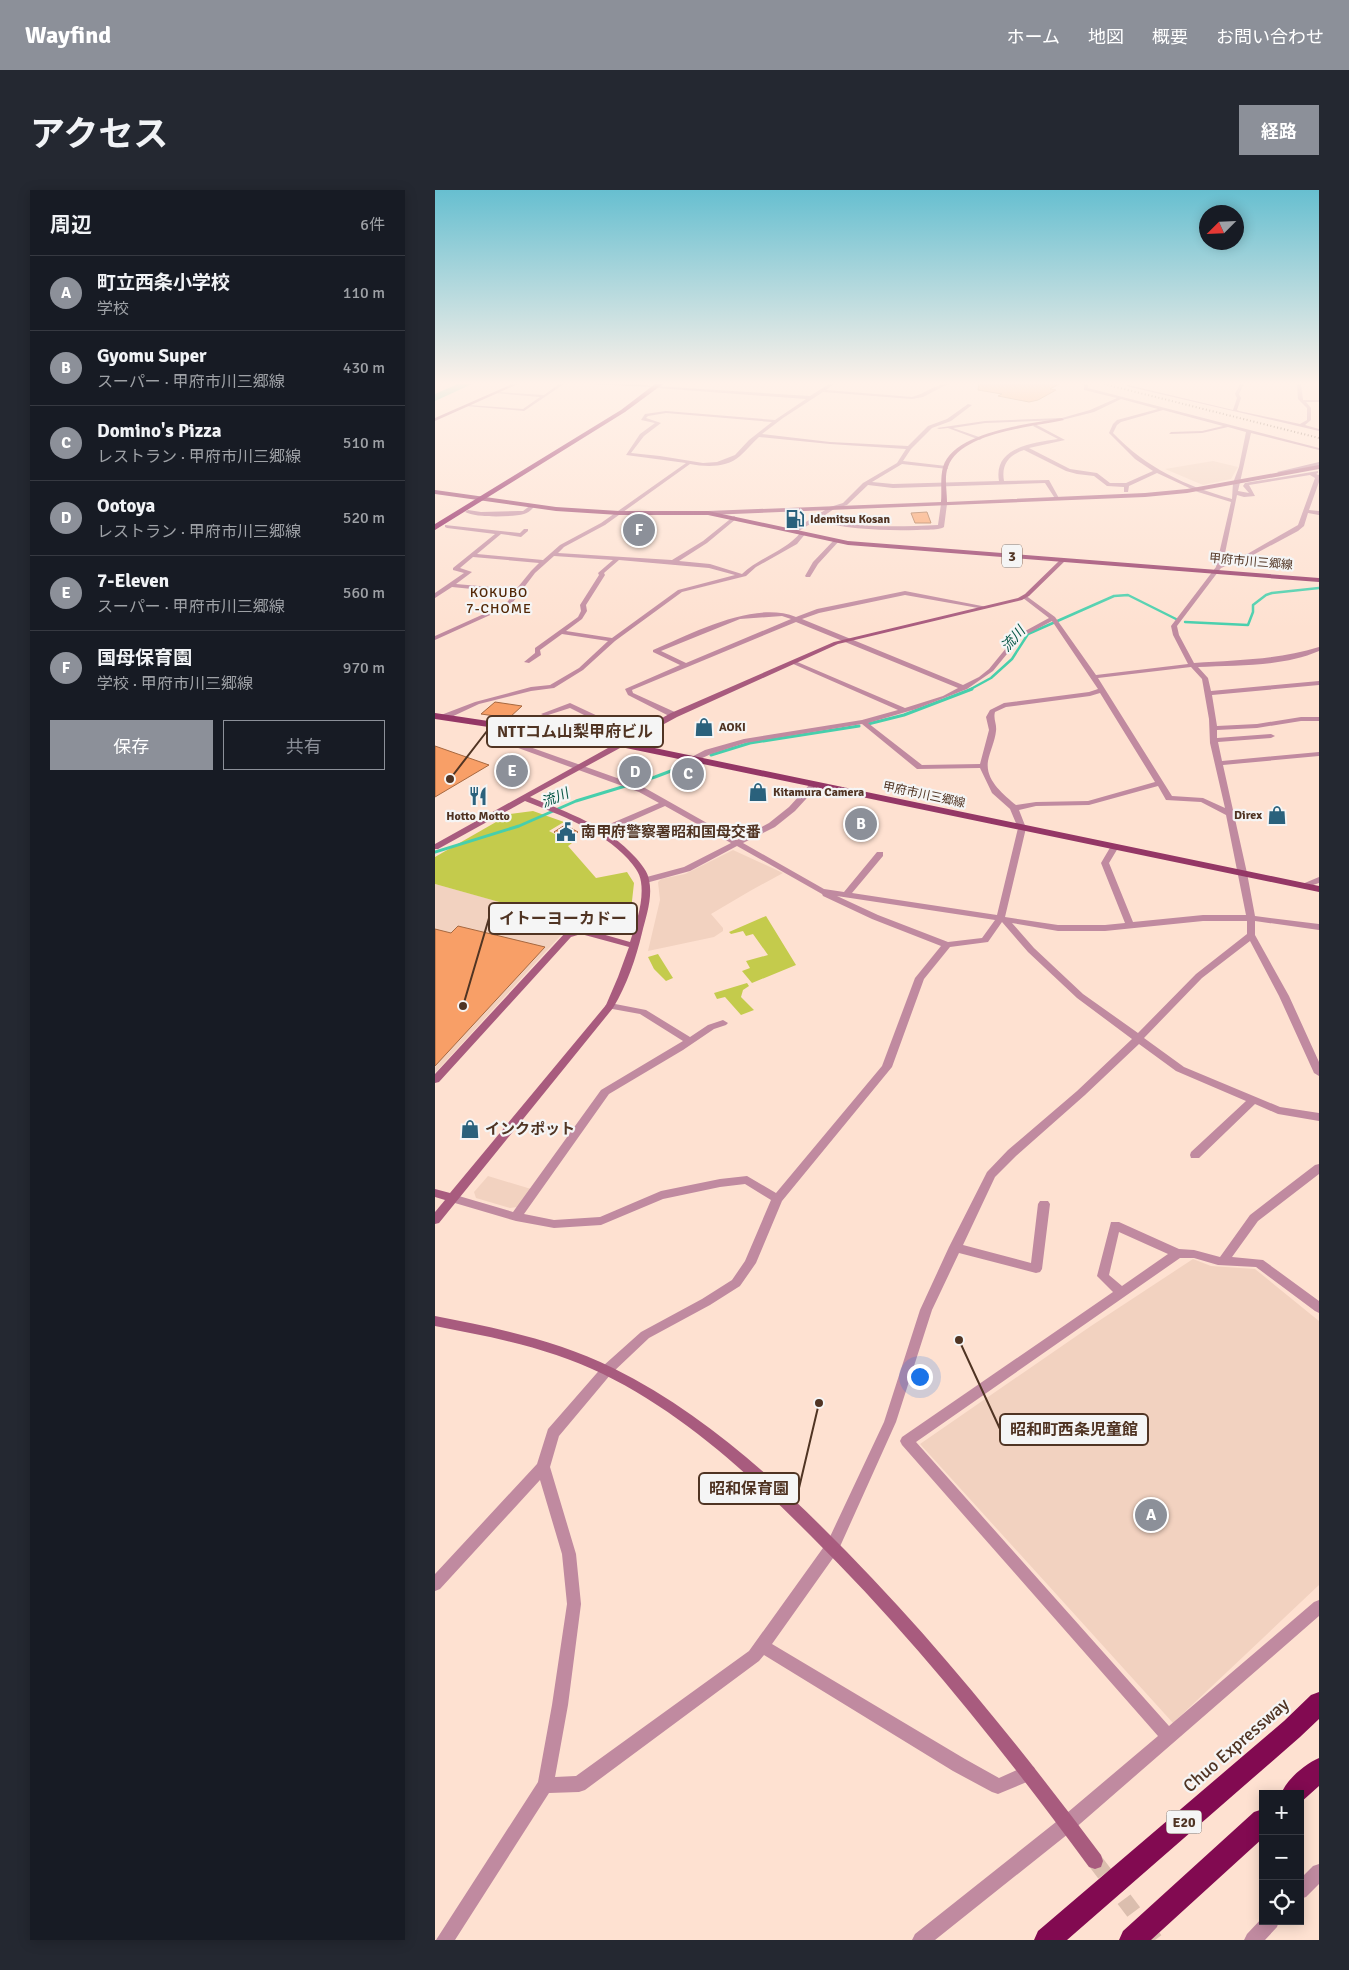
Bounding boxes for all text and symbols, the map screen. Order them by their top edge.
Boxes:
text: Wayfind [25,20,111,50]
text: ホーム [1007,26,1060,48]
text: 地図 [1088,26,1124,48]
text: 概要 [1152,26,1188,48]
text: お問い合わせ [1216,26,1324,48]
button: 経路 [1239,105,1319,155]
text: アクセス [30,113,168,156]
north arrow [1199,205,1244,250]
text: 周辺 [50,212,92,238]
text: 6件 [360,215,385,235]
text: 町立西条小学校 [97,271,230,295]
text: A [61,283,71,303]
text: 110 m [343,283,385,303]
text: 学校 [97,299,129,319]
text: Gyomu Super [97,344,207,368]
text: B [61,358,71,378]
text: 430 m [343,358,385,378]
text: スーパー · 甲府市川三郷線 [97,372,285,392]
text: Domino's Pizza [97,419,222,443]
text: C [61,433,71,453]
text: 510 m [343,433,385,453]
text: レストラン · 甲府市川三郷線 [97,447,301,467]
text: Ootoya [97,494,155,518]
text: D [61,508,71,528]
text: 520 m [343,508,385,528]
fuel station icon: Idemitsu Kosan [784,508,806,530]
pin: F [623,511,655,549]
place label: Idemitsu Kosan [810,512,891,527]
text: レストラン · 甲府市川三郷線 [97,522,301,542]
road number: 3 [1002,544,1022,568]
street label: 甲府市川三郷線 [1208,551,1294,573]
text: 7-Eleven [97,569,169,593]
text: E [61,583,71,603]
text: 560 m [343,583,385,603]
district label: KOKUBO 7-CHOME [466,584,532,617]
text: スーパー · 甲府市川三郷線 [97,597,285,617]
water label: 流川 [997,621,1030,655]
text: 国母保育園 [97,646,192,670]
text: F [62,658,70,678]
text: 970 m [343,658,385,678]
text: 学校 · 甲府市川三郷線 [97,674,253,694]
callout: NTTコム山梨甲府ビル [487,716,663,747]
shop icon: AOKI [693,716,715,738]
button: 保存 [50,720,213,770]
button: 共有 [223,720,385,770]
place label: AOKI [719,720,746,735]
text: NTTコム山梨甲府ビル [497,722,653,742]
pin: E [496,752,528,790]
pin: D [619,753,651,791]
pin: C [672,755,704,793]
street label: 甲府市川三郷線 [881,779,967,811]
shop icon: Kitamura Camera [747,781,769,803]
water label: 流川 [539,784,573,811]
restaurant icon: Hotto Motto [467,785,489,807]
place label: Kitamura Camera [773,785,864,800]
shop icon: Direx [1266,804,1288,826]
pin: B [845,805,877,843]
place label: Direx [1234,808,1262,823]
place label: Hotto Motto [446,809,510,824]
public building icon: 南甲府警察署昭和国母交番 [555,821,577,843]
place label: 南甲府警察署昭和国母交番 [581,823,761,841]
callout: イトーヨーカドー [489,903,637,934]
text: イトーヨーカドー [499,909,627,929]
shop icon: インクポット [459,1118,481,1140]
place label: インクポット [485,1120,575,1138]
your location [907,1364,933,1390]
callout: 昭和町西条児童館 [1000,1414,1148,1445]
text: 昭和町西条児童館 [1010,1420,1138,1440]
callout: 昭和保育園 [699,1473,799,1504]
text: 昭和保育園 [709,1479,789,1499]
pin: A [1135,1496,1167,1534]
street label: Chuo Expressway [1179,1693,1294,1797]
map controls [1259,1790,1304,1925]
button: + [1259,1790,1304,1835]
road number: E20 [1167,1810,1201,1834]
button: − [1259,1835,1304,1880]
button: locate [1259,1880,1304,1925]

